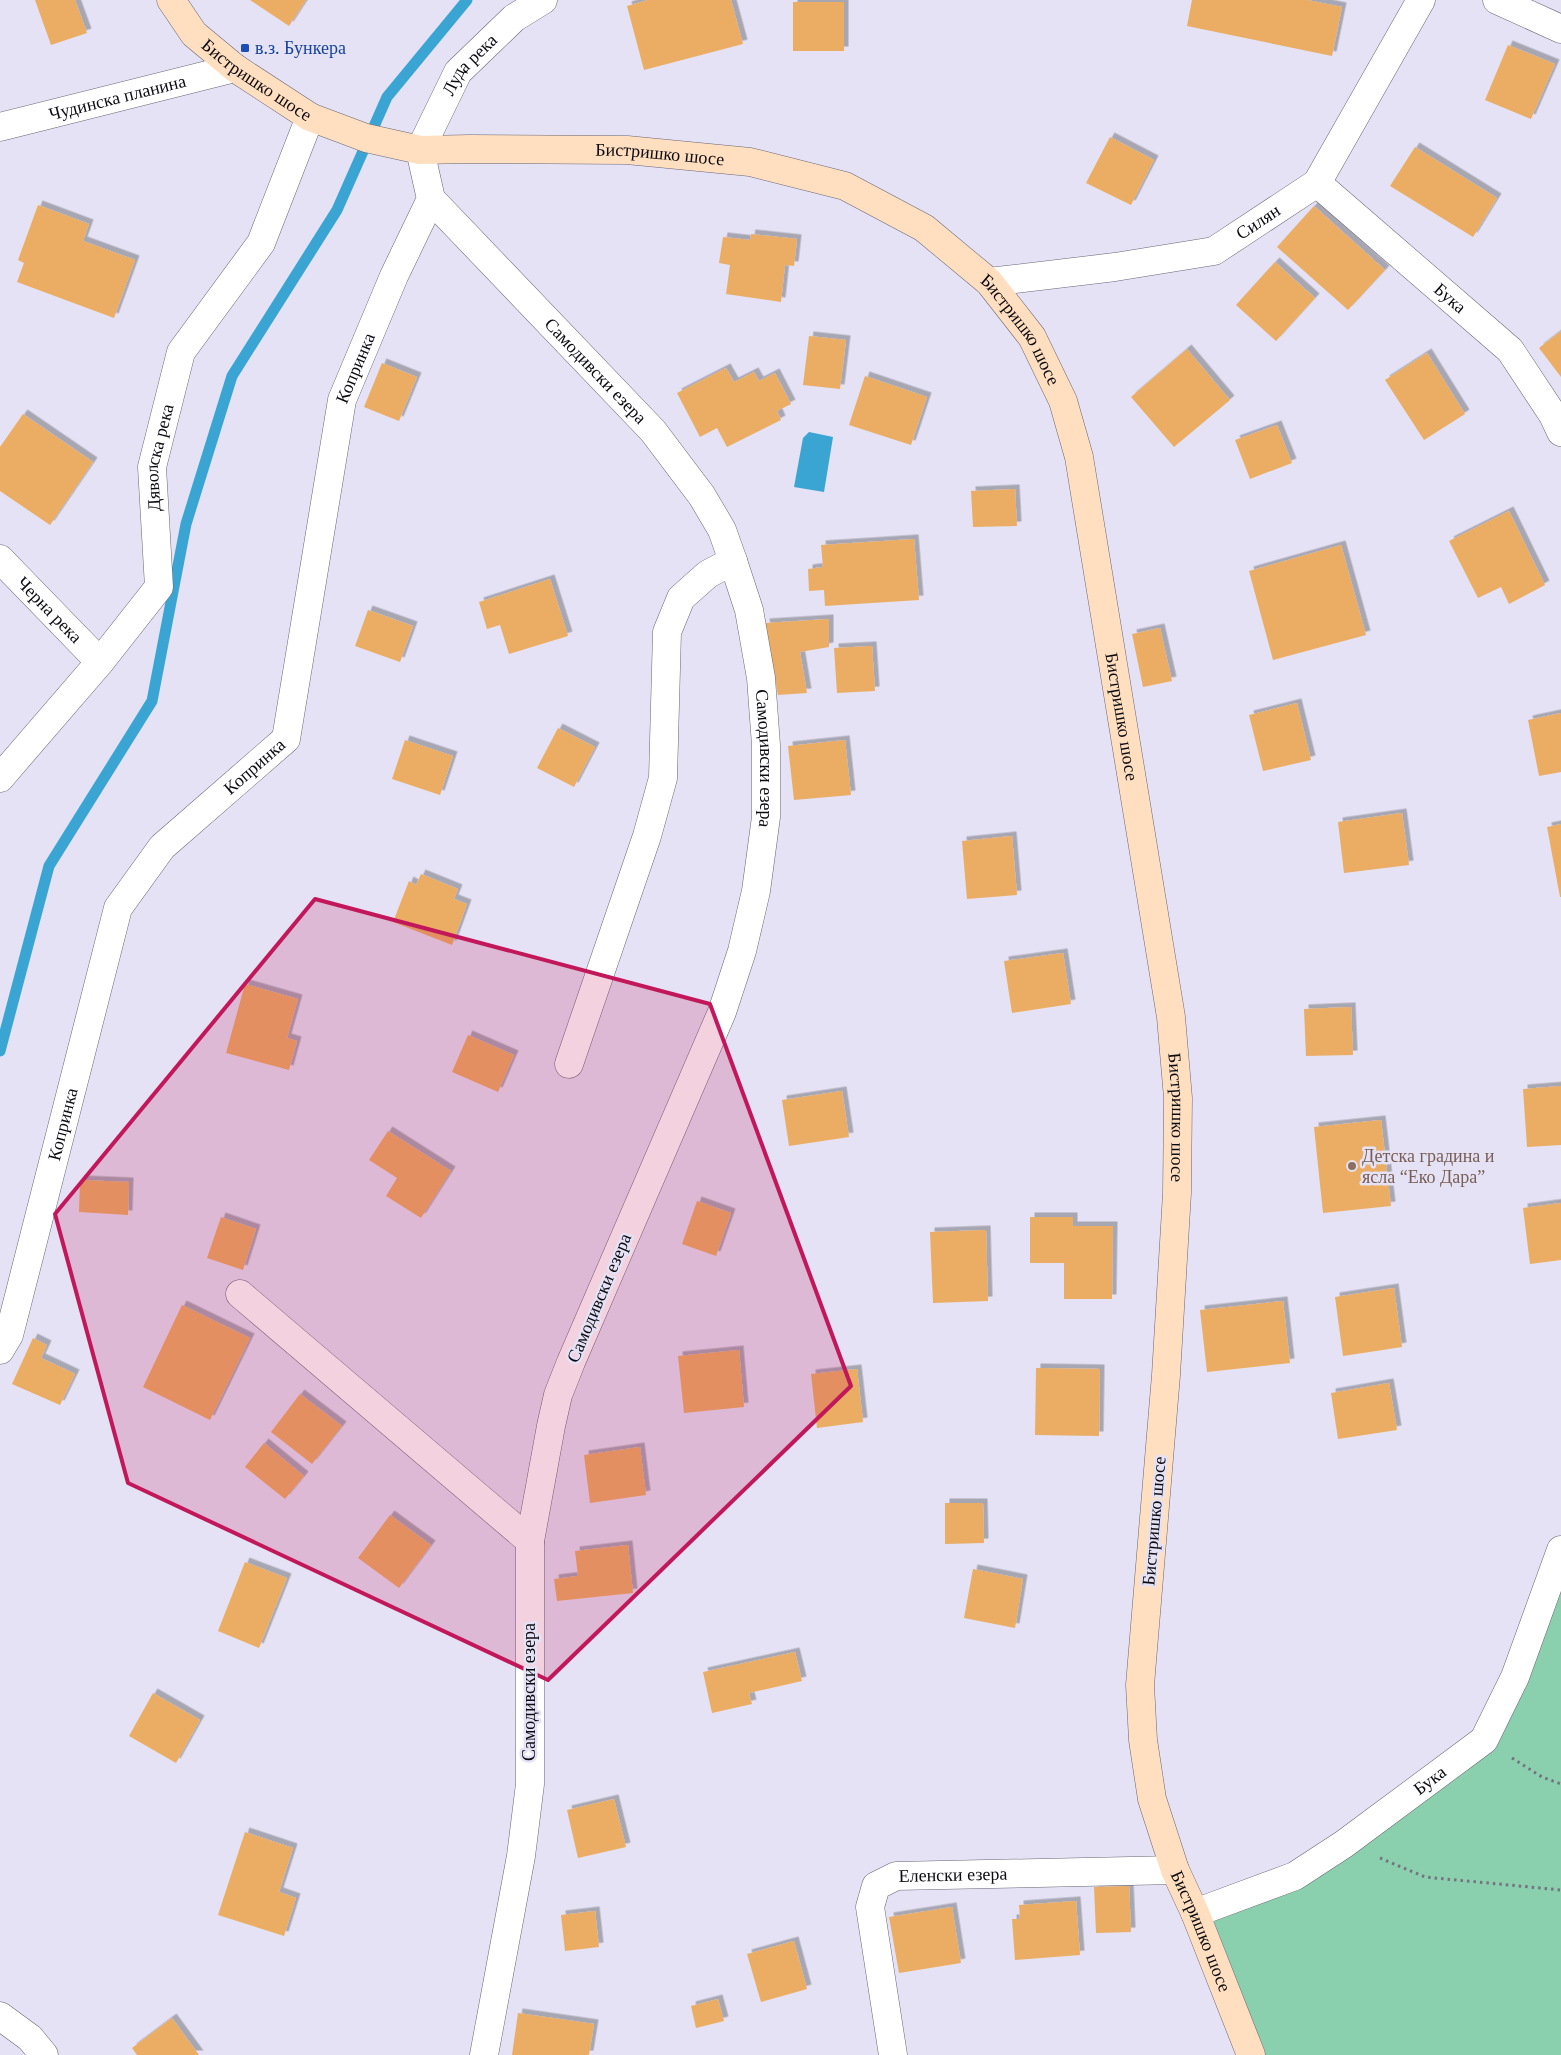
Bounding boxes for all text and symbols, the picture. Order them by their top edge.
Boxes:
street label: Луда река [438,30,501,99]
street label: Бистришко шосе [198,35,315,125]
place label: в.з. Бункера [255,38,346,58]
marker: в.з. Бункера [239,42,251,54]
street label: Чудинска планина [47,71,188,124]
street label: Бистришко шосе [595,140,725,169]
street label: Силян [1232,200,1284,244]
street label: Бистришко шосе [977,270,1064,388]
street label: Бука [1430,279,1470,317]
street label: Самодивски езера [540,314,651,428]
street label: Копринка [332,330,379,406]
street label: Дяволска река [142,402,178,512]
street label: Черна река [13,573,86,647]
street label: Бистришко шосе [1101,651,1142,782]
street label: Самодивски езера [752,689,776,829]
street label: Копринка [220,734,289,798]
street label: Бистришко шосе [1164,1052,1188,1182]
street label: Копринка [44,1086,82,1163]
place label: Детска градина и ясла “Еко Дара” [1362,1146,1495,1187]
marker: Детска градина и ясла “Еко Дара” [1346,1160,1358,1172]
street label: Самодивски езера [563,1230,635,1366]
street label: Бистришко шосе [1138,1456,1170,1586]
street label: Самодивски езера [519,1623,539,1761]
street label: Бука [1410,1762,1450,1799]
street label: Еленски езера [898,1864,1008,1886]
street label: Бистришко шосе [1167,1867,1235,1995]

